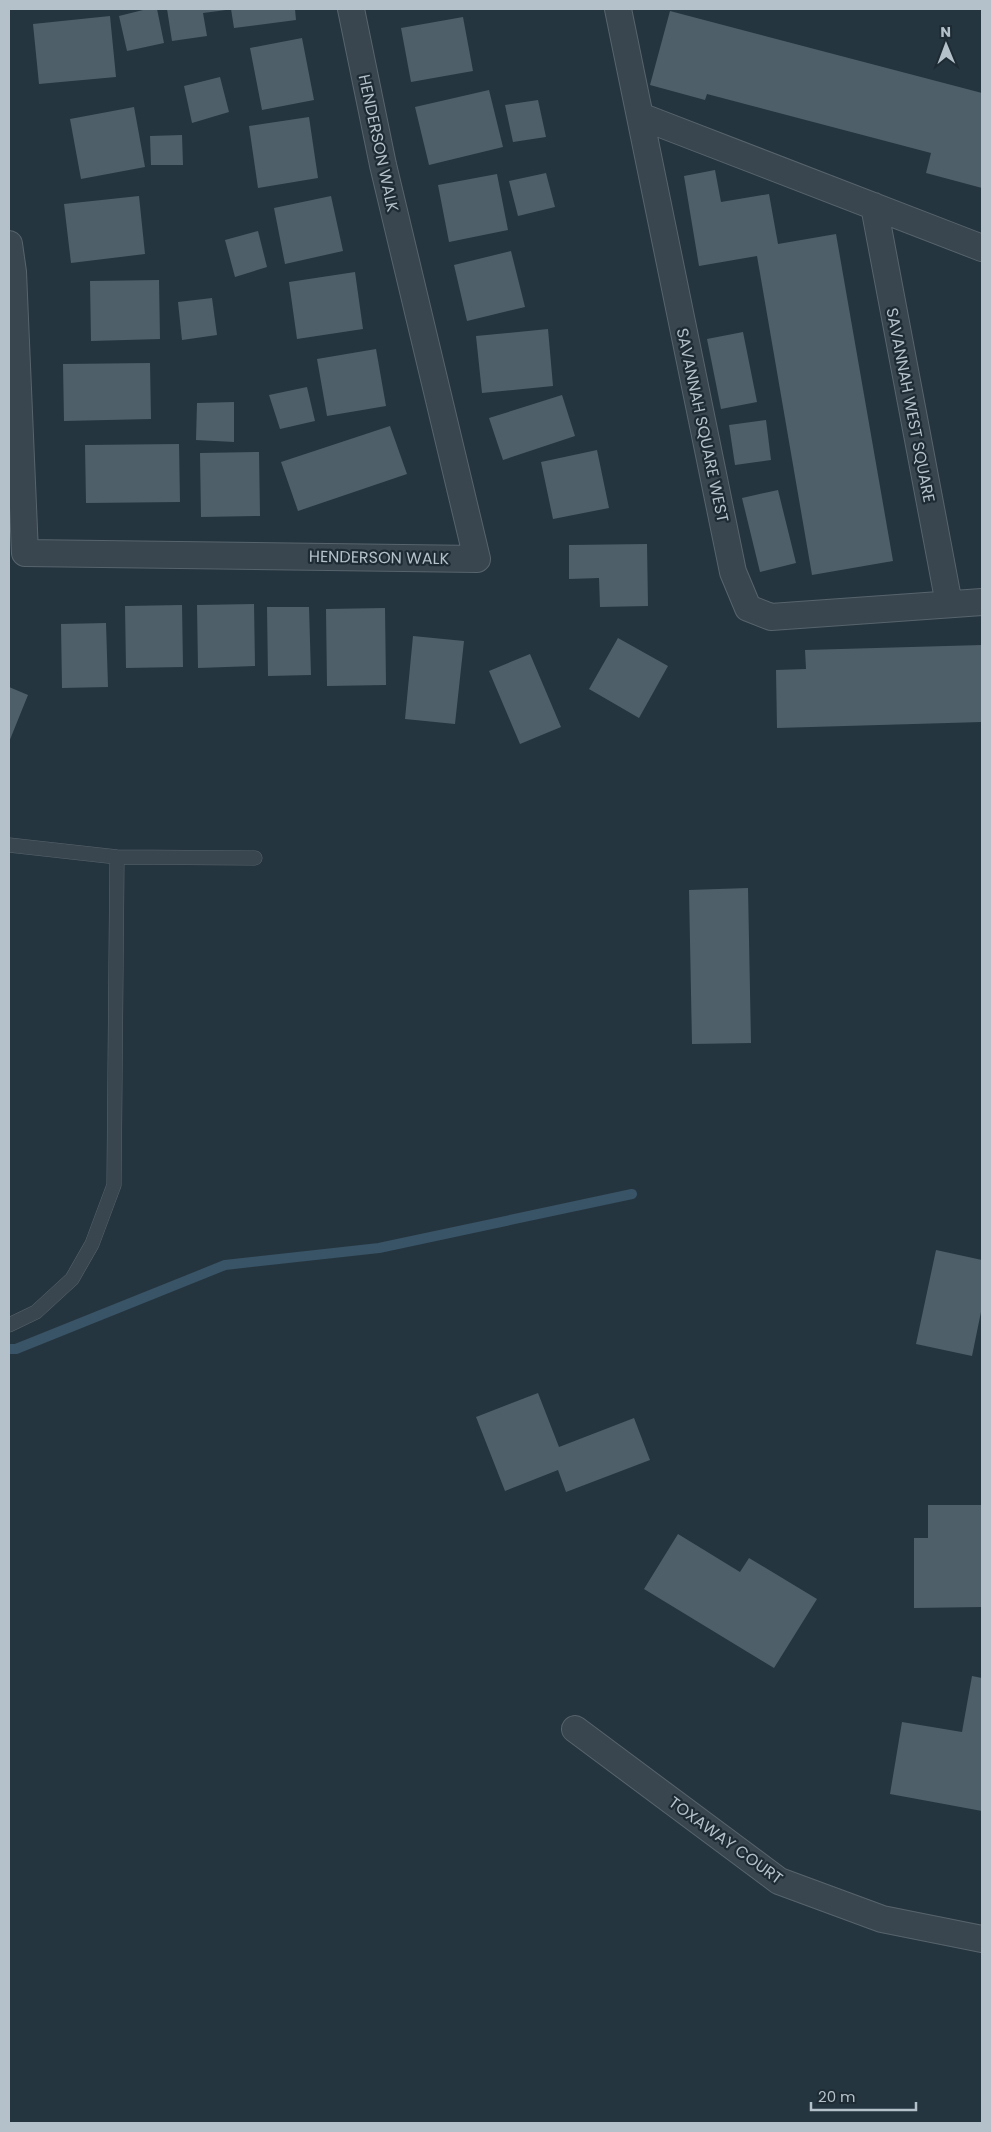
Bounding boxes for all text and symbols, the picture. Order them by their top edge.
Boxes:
north arrow [921,20,971,70]
text: N [940,22,951,42]
street label: HENDERSON WALK [353,72,404,214]
street label: SAVANNAH WEST SQUARE [880,306,941,505]
street label: SAVANNAH SQUARE WEST [671,326,734,525]
street label: HENDERSON WALK [309,545,450,570]
street label: TOXAWAY COURT [664,1791,788,1890]
scale bar [811,2080,916,2112]
text: 20 m [818,2086,856,2107]

